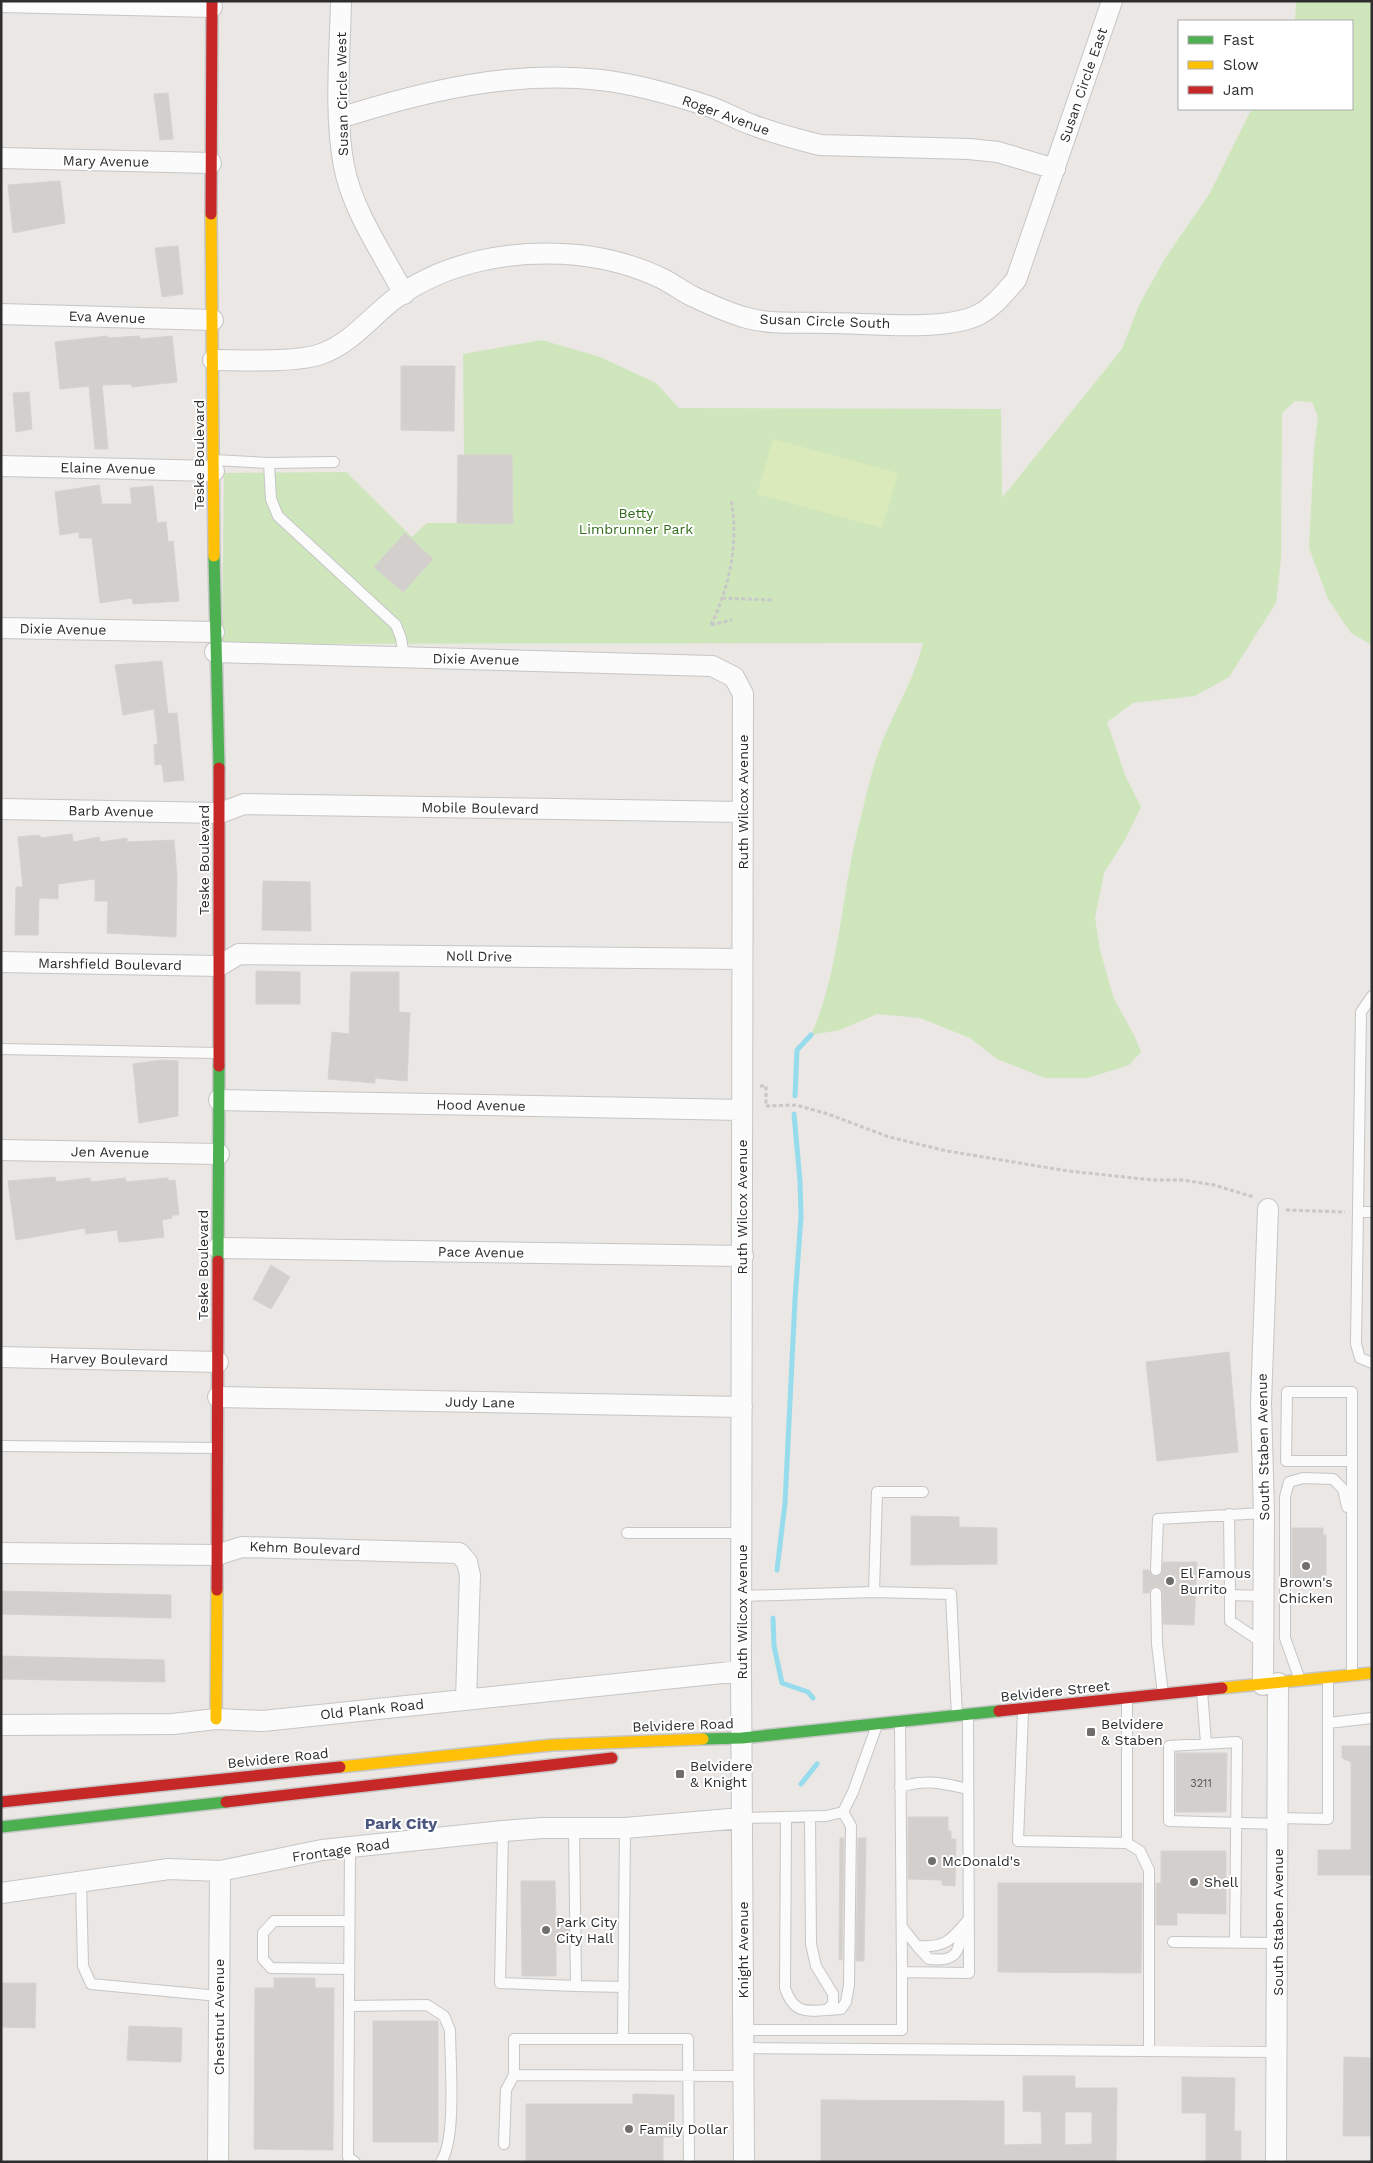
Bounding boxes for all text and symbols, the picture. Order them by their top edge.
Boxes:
legend [1178,20,1353,110]
street label: Susan Circle East [1056,25,1110,144]
text: Fast [1223,31,1255,49]
street label: Susan Circle West [333,32,351,156]
text: Slow [1223,56,1259,74]
text: Jam [1223,81,1254,99]
street label: Roger Avenue [680,92,772,138]
street label: Mary Avenue [63,152,149,170]
street label: Eva Avenue [68,308,146,326]
street label: Susan Circle South [759,311,891,331]
street label: Teske Boulevard [191,400,207,510]
street label: Elaine Avenue [60,459,156,477]
park label: Betty Limbrunner Park [579,505,693,537]
street label: Dixie Avenue [19,620,107,638]
street label: Dixie Avenue [432,650,520,668]
street label: Ruth Wilcox Avenue [735,734,751,870]
street label: Mobile Boulevard [421,799,539,817]
street label: Barb Avenue [68,802,154,820]
street label: Teske Boulevard [196,805,212,915]
street label: Noll Drive [446,947,512,965]
street label: Marshfield Boulevard [38,955,182,973]
street label: Hood Avenue [436,1096,526,1114]
street label: Ruth Wilcox Avenue [734,1139,750,1275]
street label: Jen Avenue [71,1143,149,1161]
street label: Teske Boulevard [195,1210,211,1320]
street label: Pace Avenue [438,1243,524,1261]
street label: Harvey Boulevard [50,1350,168,1368]
street label: South Staben Avenue [1254,1373,1272,1521]
street label: Judy Lane [445,1393,515,1411]
street label: Kehm Boulevard [249,1538,361,1558]
street label: Ruth Wilcox Avenue [734,1544,750,1680]
marker: Brown's Chicken [1300,1560,1312,1572]
place label: El Famous Burrito [1180,1565,1251,1597]
place label: Brown's Chicken [1279,1574,1333,1606]
marker: El Famous Burrito [1164,1575,1176,1587]
street label: Belvidere Street [1000,1677,1110,1705]
street label: Old Plank Road [319,1696,425,1722]
street label: Belvidere Road [632,1715,734,1735]
place label: Belvidere & Staben [1101,1716,1164,1748]
marker: Belvidere & Staben [1085,1726,1097,1738]
street label: Belvidere Road [227,1745,329,1771]
place label: Belvidere & Knight [690,1758,753,1790]
marker: Belvidere & Knight [674,1768,686,1780]
house number: 3211 [1190,1777,1212,1790]
district label: Park City [365,1814,438,1833]
street label: Frontage Road [291,1835,391,1865]
street label: South Staben Avenue [1270,1848,1286,1996]
place label: McDonald's [942,1853,1020,1869]
marker: McDonald's [926,1855,938,1867]
place label: Shell [1204,1874,1239,1890]
marker: Shell [1188,1876,1200,1888]
street label: Knight Avenue [735,1901,751,1999]
place label: Park City City Hall [556,1914,618,1946]
marker: Park City City Hall [540,1924,552,1936]
street label: Chestnut Avenue [211,1959,227,2075]
place label: Family Dollar [639,2121,728,2137]
marker: Family Dollar [623,2123,635,2135]

